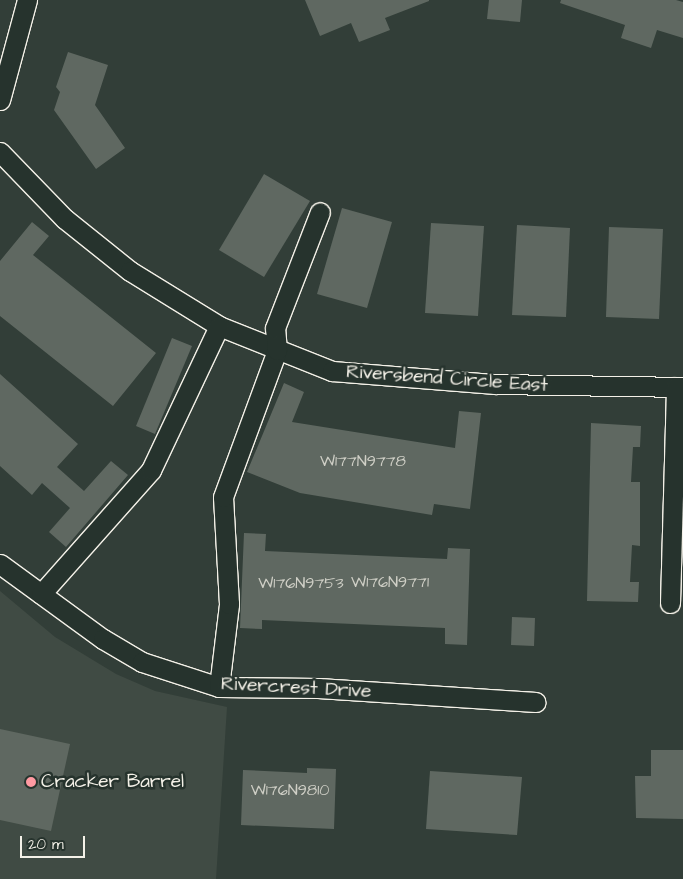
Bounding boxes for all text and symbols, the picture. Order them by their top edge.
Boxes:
street label: Riversbend Circle East [345,361,549,397]
house number: W177N9778 [320,451,406,471]
house number: W176N9771 [351,572,429,592]
house number: W176N9753 [258,573,344,593]
street label: Rivercrest Drive [220,673,372,703]
place label: Cracker Barrel [41,771,184,793]
marker: Cracker Barrel [25,776,37,788]
house number: W176N9810 [251,780,329,800]
scale bar [22,826,88,858]
text: 20 m [28,834,64,855]

